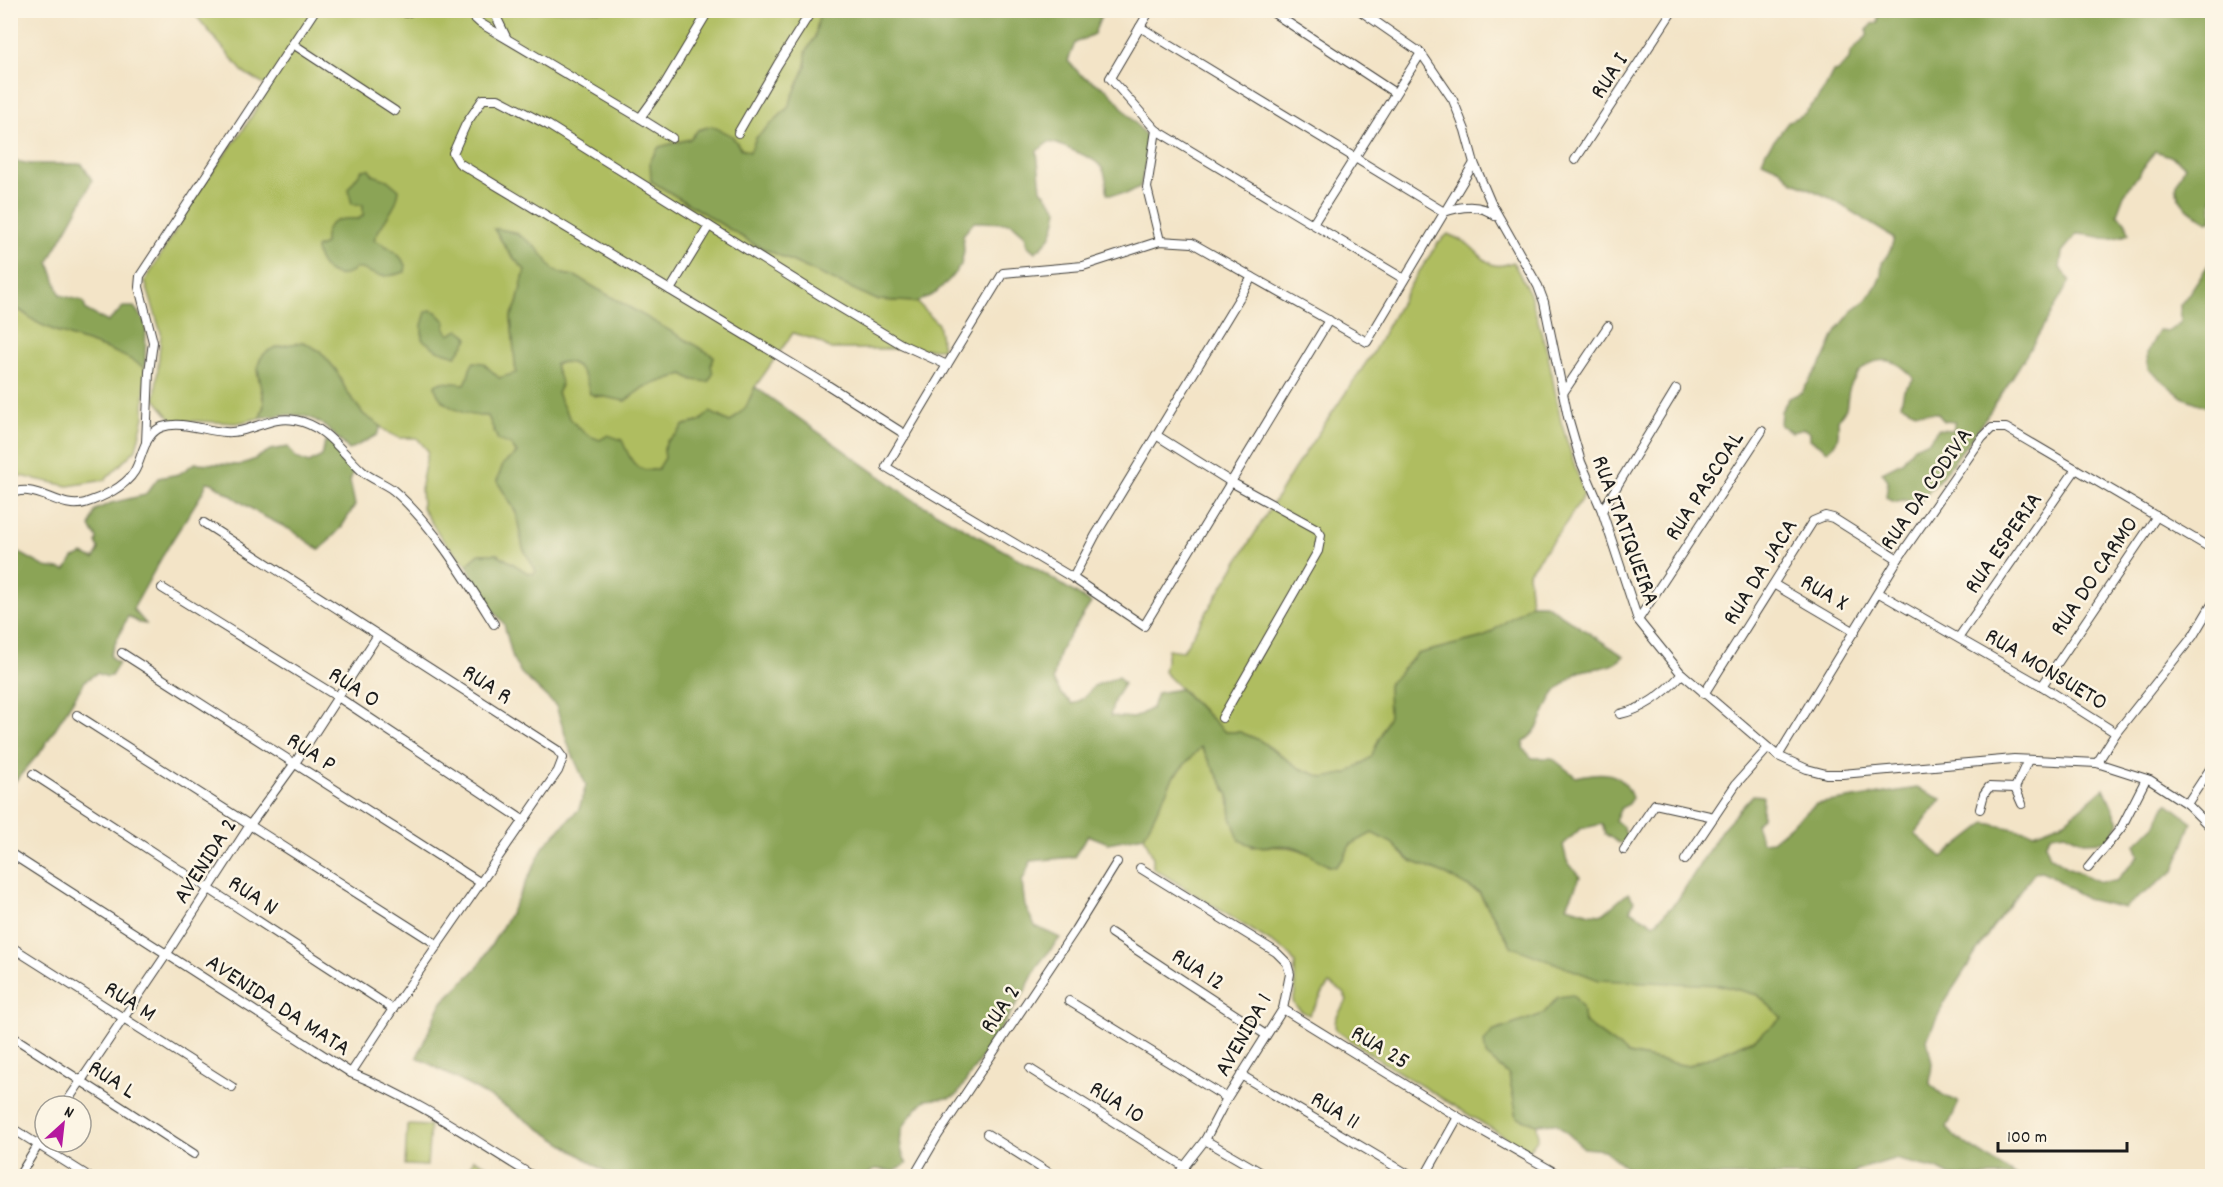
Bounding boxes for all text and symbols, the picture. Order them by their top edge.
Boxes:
street label: RUA I [1583,46,1639,107]
street label: RUA DA CODIVA [1873,421,1982,558]
street label: RUA PASCOAL [1657,425,1754,548]
street label: RUA ITATIQUEIRA [1581,451,1667,611]
street label: RUA ESPERIA [1957,486,2052,602]
street label: RUA DO CARMO [2043,510,2148,643]
street label: RUA DA JACA [1715,513,1808,632]
street label: RUA X [1793,566,1854,621]
street label: RUA MONSUETO [1978,620,2113,721]
street label: RUA R [455,657,518,714]
street label: RUA O [321,659,386,718]
street label: RUA P [279,725,342,782]
street label: AVENIDA 2 [166,812,247,911]
street label: RUA N [221,868,284,925]
street label: RUA 12 [1164,941,1231,1000]
street label: AVENIDA DA MATA [198,947,357,1066]
street label: RUA M [97,973,162,1032]
street label: RUA 2 [973,978,1030,1041]
street label: AVENIDA 1 [1207,988,1282,1083]
street label: RUA 25 [1343,1018,1415,1079]
street label: RUA L [80,1052,142,1109]
street label: RUA 10 [1082,1073,1151,1134]
street label: RUA 11 [1303,1084,1366,1140]
north arrow [33,1094,93,1154]
text: N [60,1101,78,1125]
scale bar [1998,1115,2127,1153]
text: 100 m [2007,1126,2047,1151]

